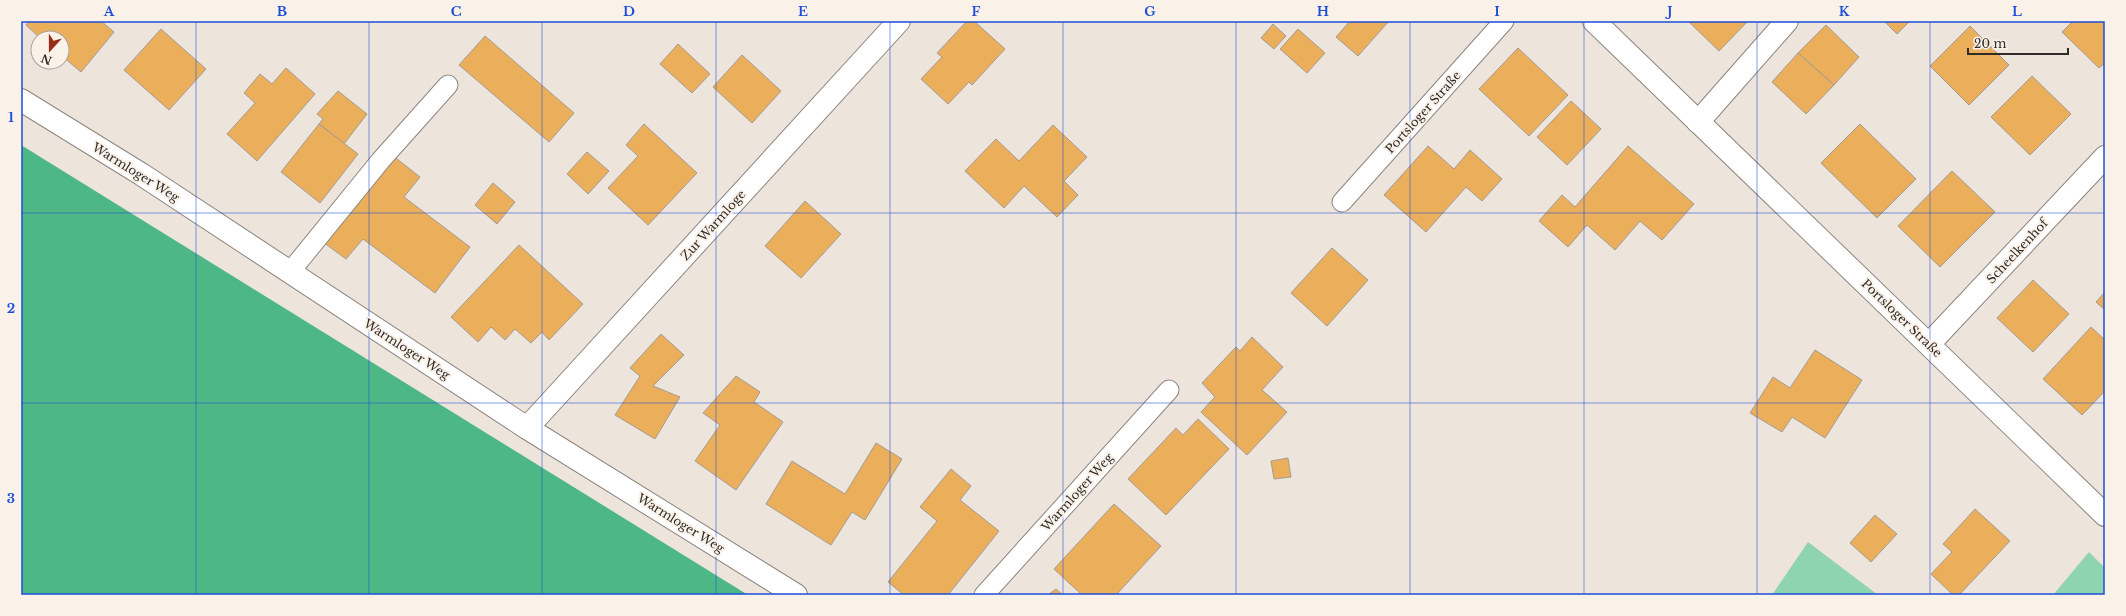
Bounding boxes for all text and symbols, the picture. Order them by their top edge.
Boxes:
text: A [103,3,115,20]
text: B [277,3,287,20]
text: C [451,3,462,20]
text: D [623,3,635,20]
text: E [798,3,808,20]
text: F [972,3,981,20]
text: G [1144,3,1156,20]
text: H [1317,3,1329,20]
text: I [1494,3,1500,20]
text: J [1664,3,1673,20]
text: K [1839,3,1850,20]
text: L [2012,3,2022,20]
north arrow [30,30,70,70]
scale bar [1968,30,2068,56]
text: 20 m [1974,36,2006,51]
text: N [38,51,54,68]
street label: Portsloger Straße [1382,68,1464,156]
text: 1 [8,109,14,126]
street label: Warmloger Weg [89,139,183,205]
street label: Zur Warmloge [677,187,749,263]
street label: Scheelkenhof [1983,214,2052,287]
street label: Portsloger Straße [1859,276,1945,360]
text: 2 [7,300,15,317]
street label: Warmloger Weg [360,315,454,383]
street label: Warmloger Weg [1037,449,1116,535]
text: 3 [7,490,15,507]
street label: Warmloger Weg [634,490,728,556]

